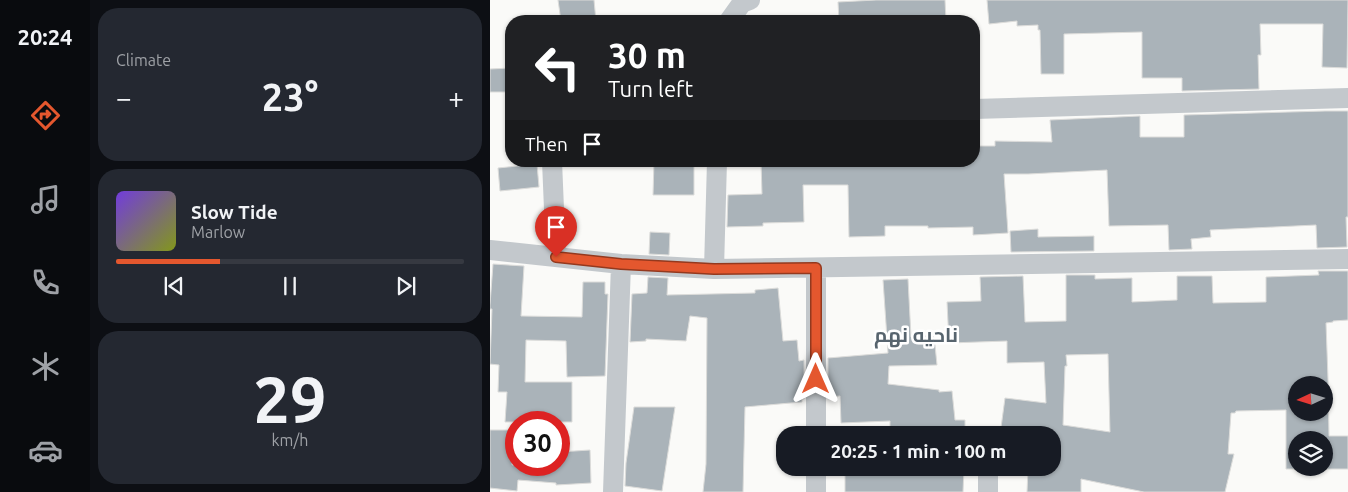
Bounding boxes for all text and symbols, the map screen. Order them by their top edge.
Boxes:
text: 20:24 [17,24,73,49]
icon: left [525,35,590,100]
text: 30 m [608,35,686,75]
text: Climate [116,51,171,69]
text: 23° [262,76,318,118]
text: Turn left [608,76,693,101]
text: − [116,82,132,113]
text: + [448,82,464,113]
icon: directions [28,98,63,133]
icon: arrive [578,130,606,158]
text: Then [525,133,568,155]
icon: music [28,182,63,217]
text: Slow Tide [191,201,278,223]
pin [535,206,577,257]
icon: arrive [542,213,570,241]
text: Marlow [191,223,245,241]
icon: phone [28,265,63,300]
icon: previous [160,272,188,300]
icon: pause [276,272,304,300]
icon: next [392,272,420,300]
district label: ناحیه نهم [874,323,958,349]
icon: climate [28,349,63,384]
position arrow [789,352,841,404]
text: 29 [253,362,327,435]
north arrow [1288,376,1332,421]
map controls [1288,376,1333,476]
speed limit sign: 30 [505,411,570,476]
text: km/h [272,431,308,449]
button: layers [1288,431,1333,476]
icon: car [28,433,63,468]
text: 20:25 · 1 min · 100 m [831,440,1006,462]

